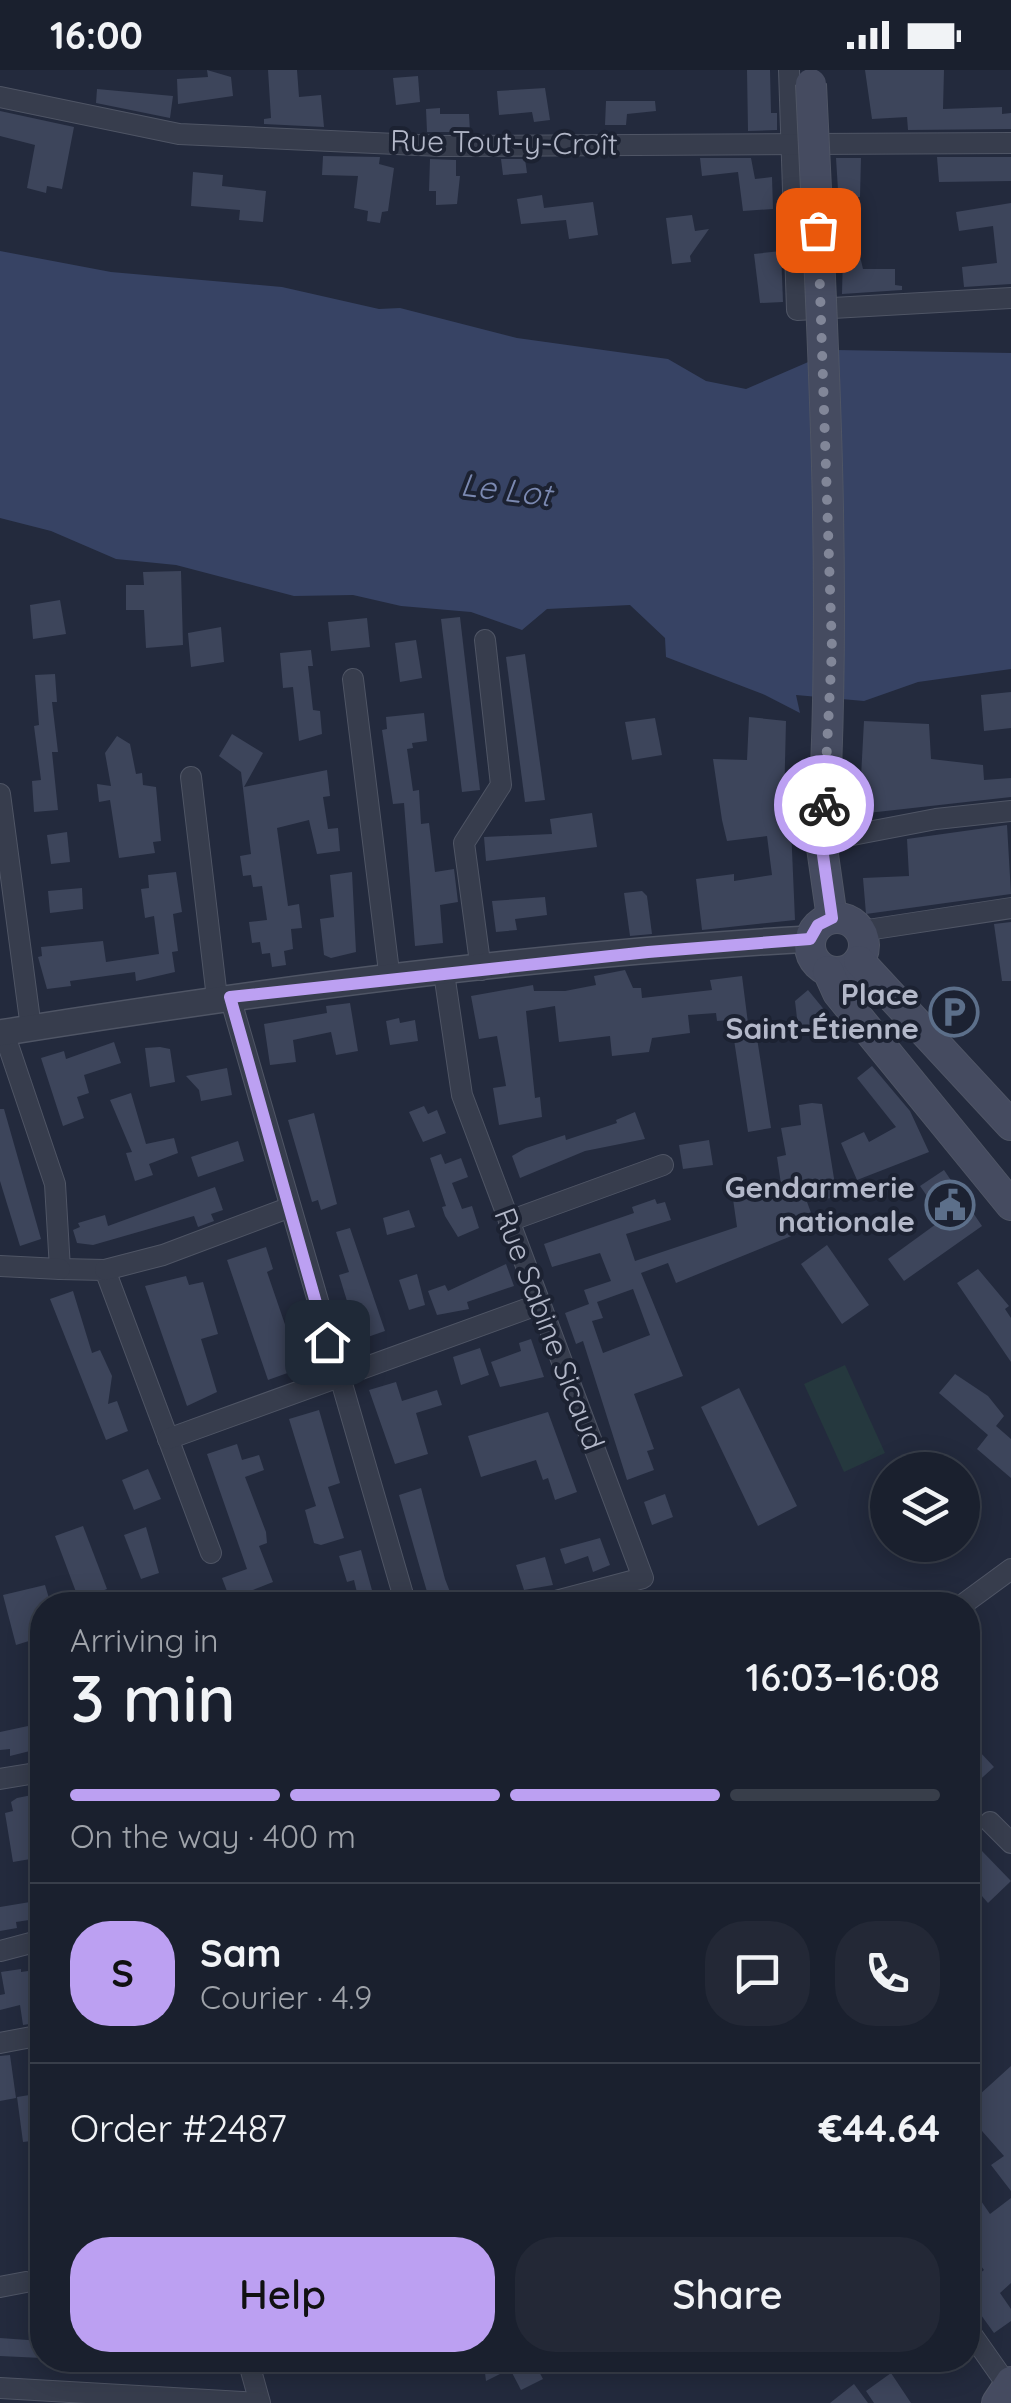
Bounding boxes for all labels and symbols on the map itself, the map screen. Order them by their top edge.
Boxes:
street label: Rue Tout-y-Croît [390,121,618,163]
pin [776,188,861,273]
water label: Le Lot [459,464,557,515]
courier [774,755,874,855]
place label: Place Saint-Étienne [725,975,919,1047]
parking icon: Place Saint-Étienne [928,986,980,1038]
place label: Gendarmerie nationale [725,1168,915,1240]
public building icon: Gendarmerie nationale [924,1179,976,1231]
street label: Rue Sabine Sicaud [486,1202,614,1455]
pin [285,1300,370,1385]

